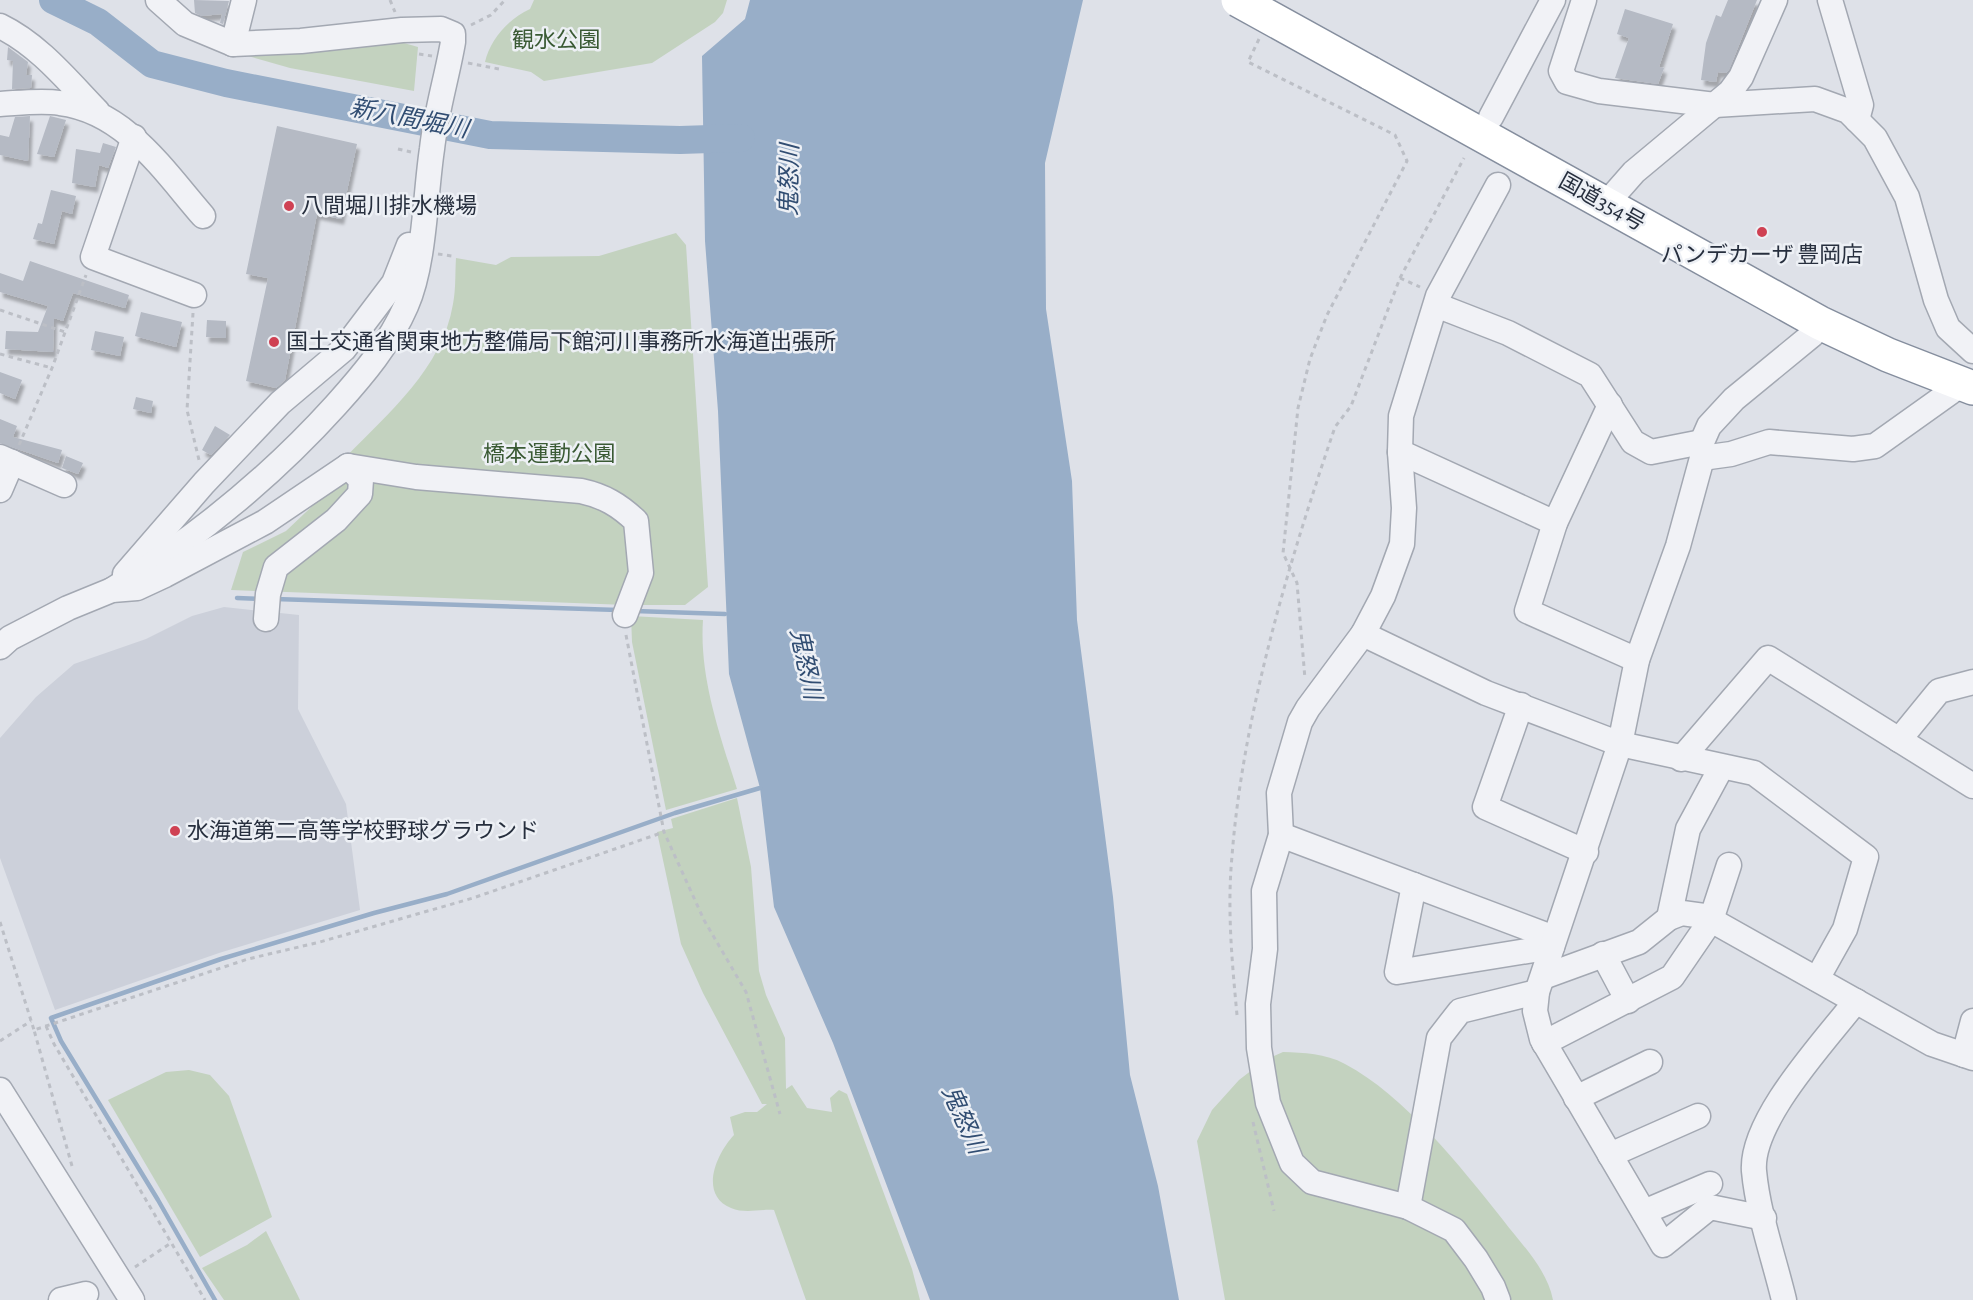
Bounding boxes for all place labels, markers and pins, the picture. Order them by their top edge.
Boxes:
place label: 八間堀川排水機場 [301,194,477,217]
marker: 八間堀川排水機場 [282,199,296,213]
marker: パンデカーザ 豊岡店 [1755,225,1769,239]
place label: パンデカーザ 豊岡店 [1661,243,1863,266]
place label: 国土交通省関東地方整備局下館河川事務所水海道出張所 [286,330,836,353]
marker: 国土交通省関東地方整備局下館河川事務所水海道出張所 [267,335,281,349]
place label: 水海道第二高等学校野球グラウンド [187,819,539,842]
marker: 水海道第二高等学校野球グラウンド [168,824,182,838]

